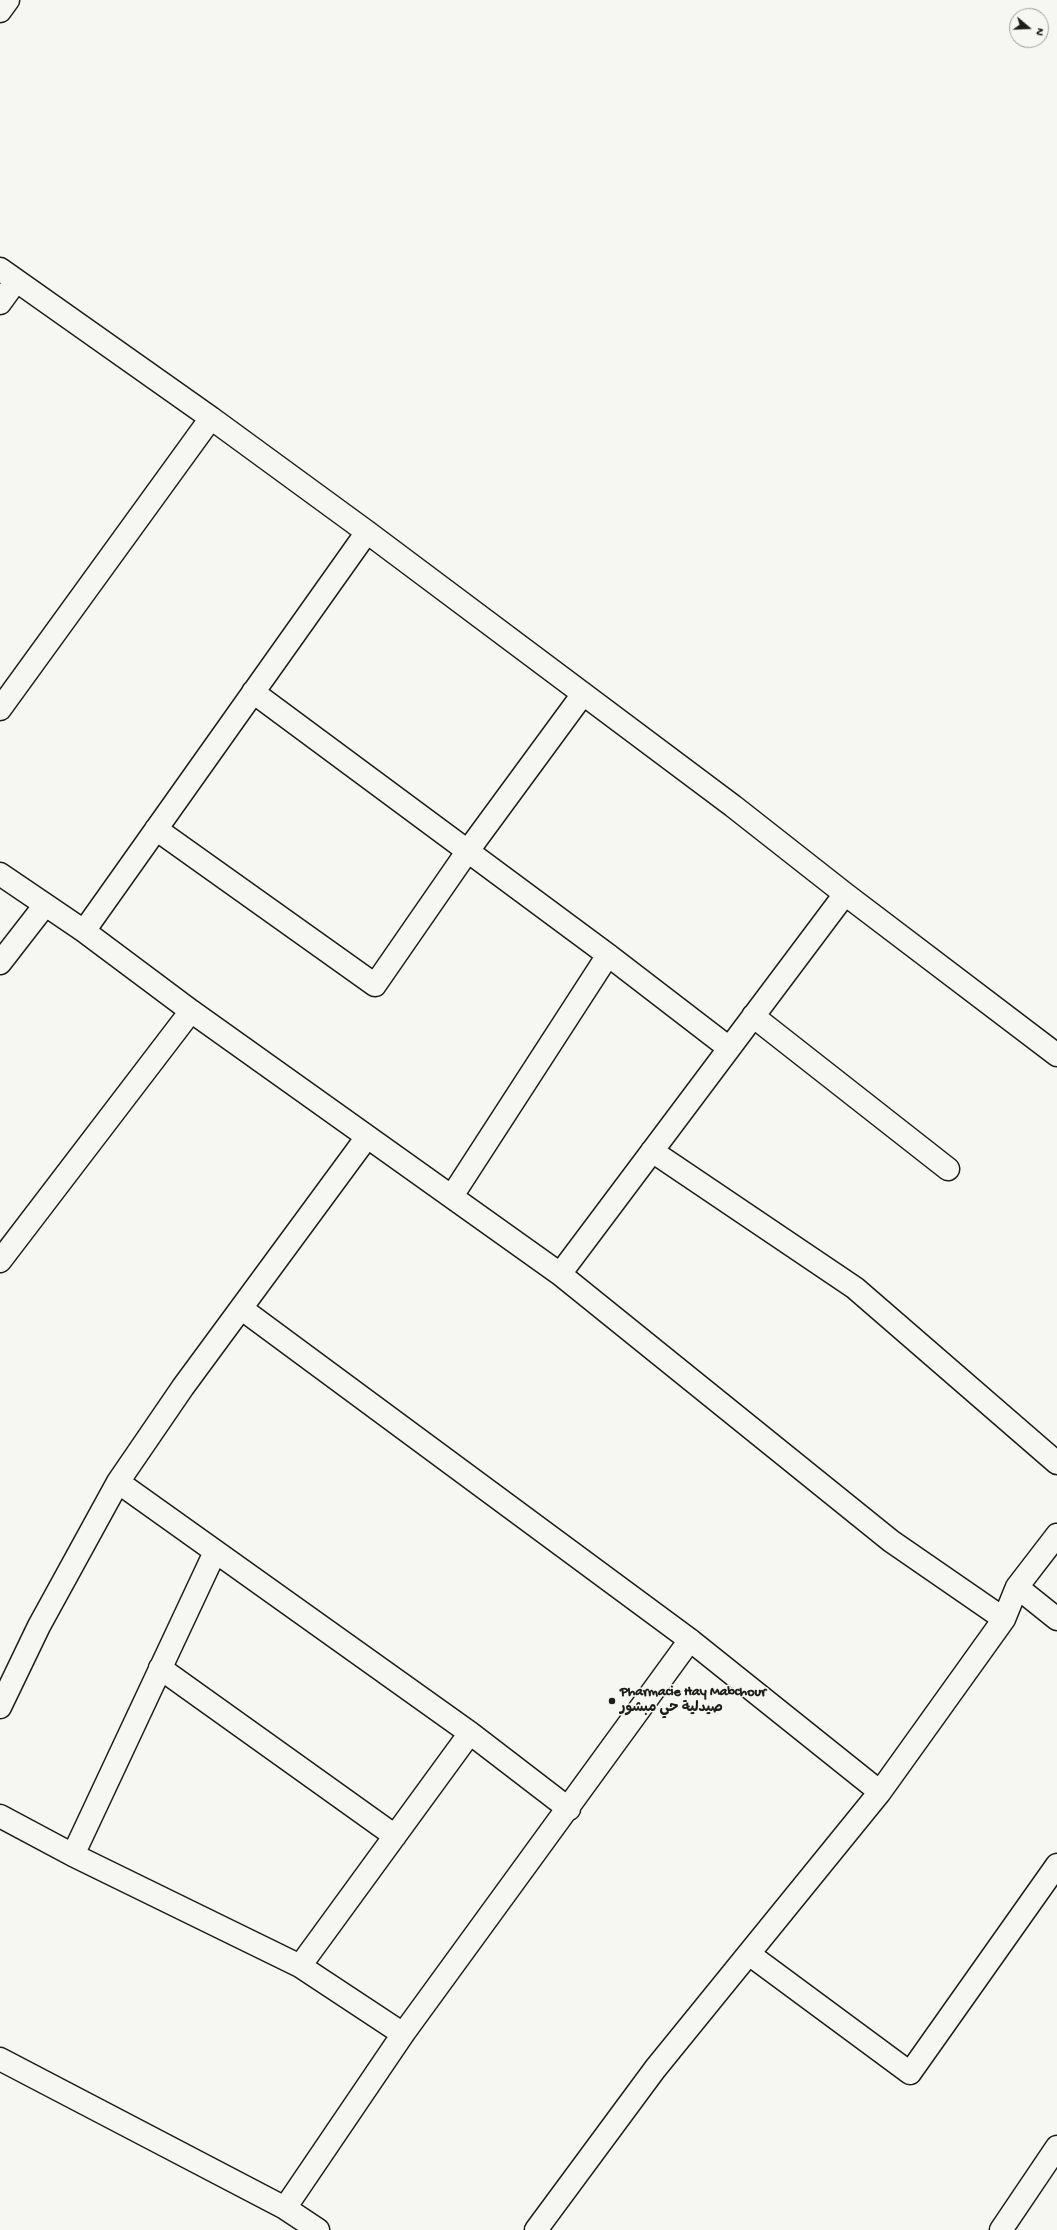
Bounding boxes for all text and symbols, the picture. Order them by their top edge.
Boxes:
north arrow [1009,8,1049,48]
text: N [1033,26,1046,37]
place label: Pharmacie Hay Mabchour صيدلية حي مبشور [620,1685,766,1718]
marker: Pharmacie Hay Mabchour صيدلية حي مبشور [607,1696,617,1706]

